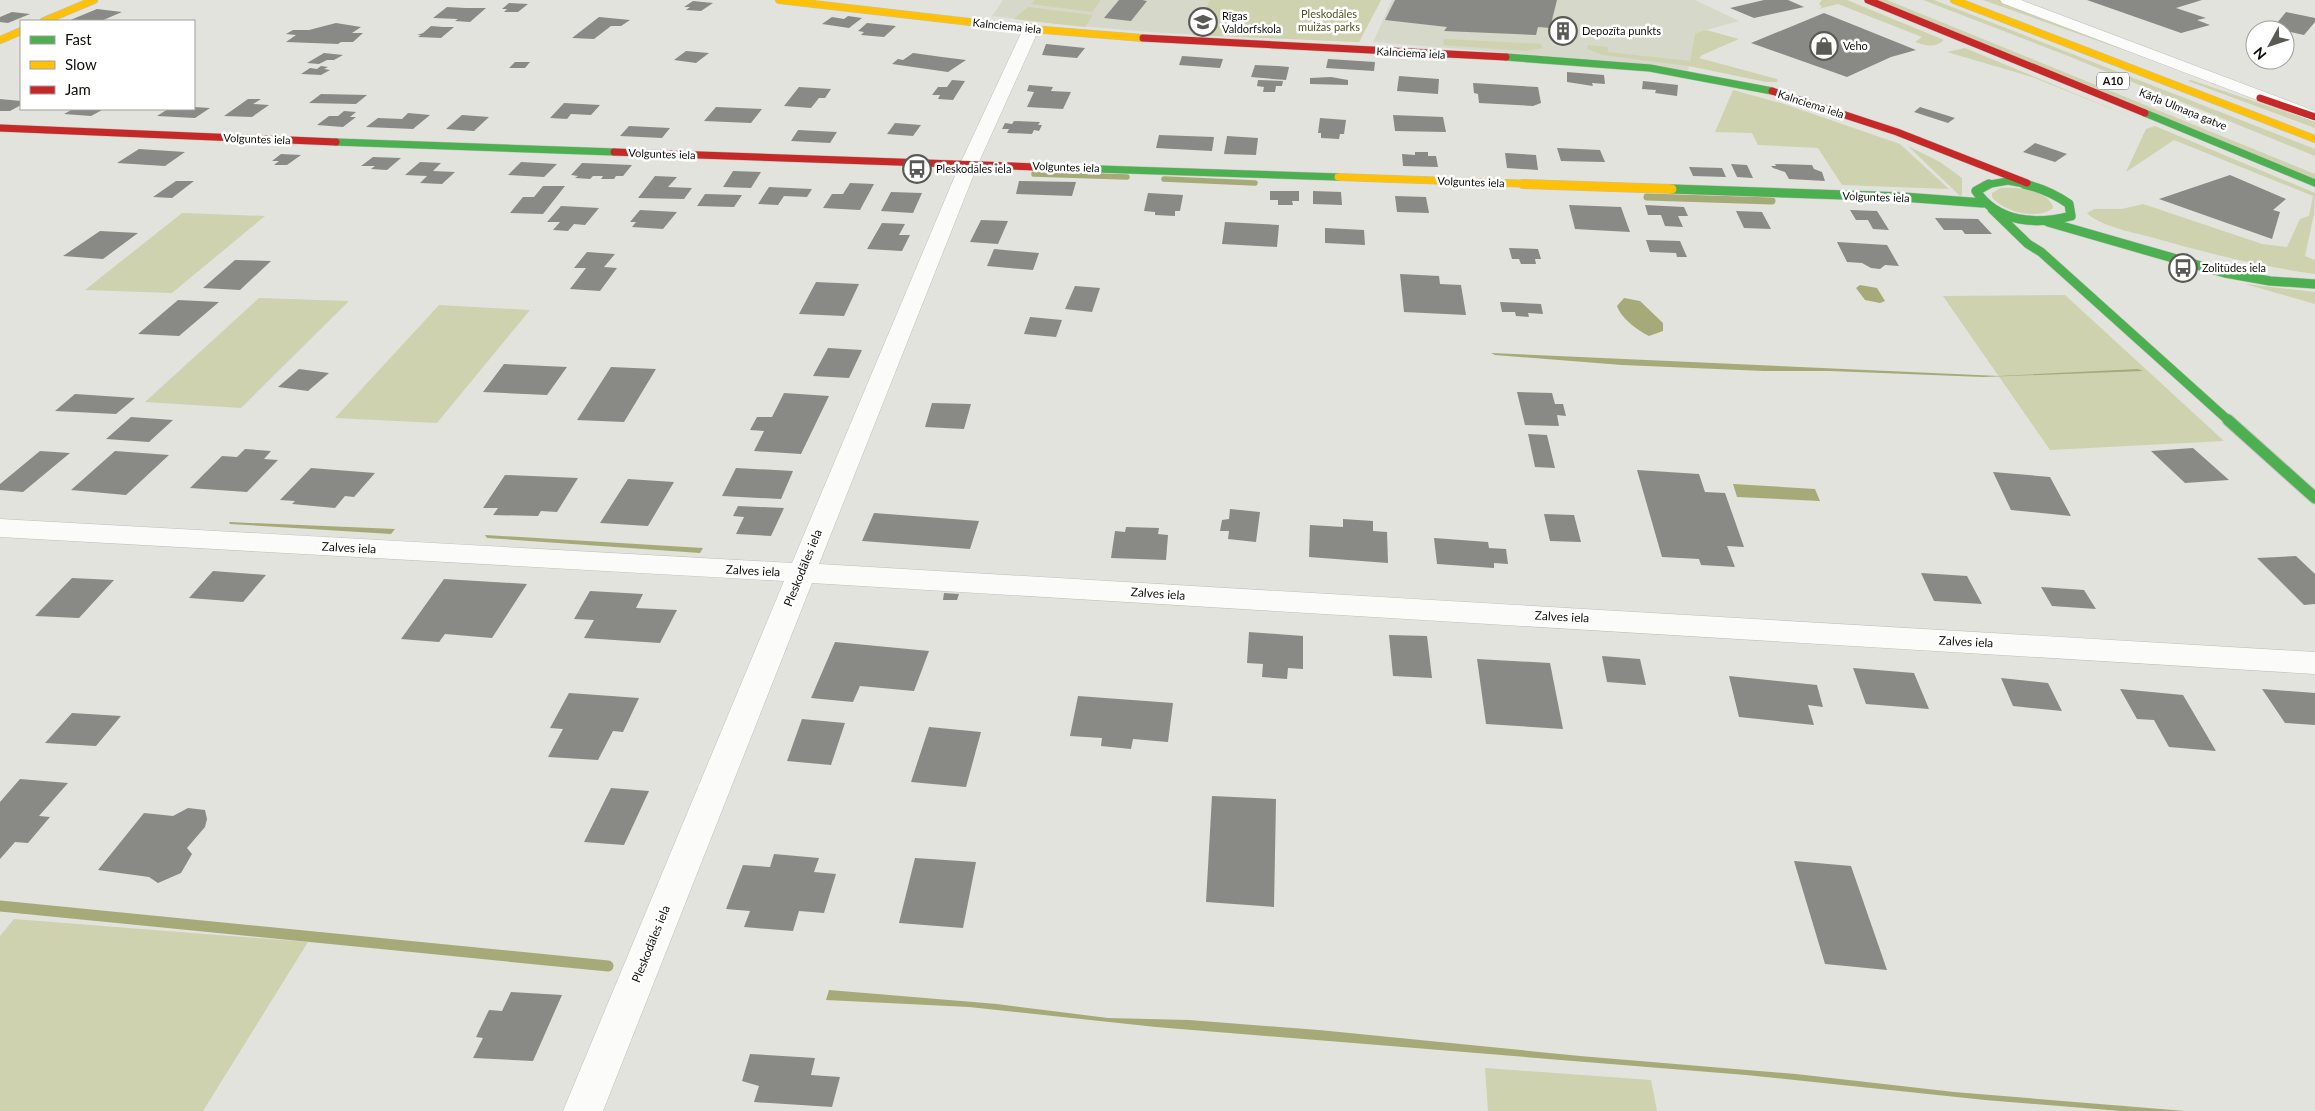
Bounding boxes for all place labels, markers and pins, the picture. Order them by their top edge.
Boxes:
school or university icon: Rīgas Valdorfskola [1188,7,1218,37]
place label: Rīgas Valdorfskola [1222,9,1281,35]
building icon: Depozīta punkts [1548,16,1578,46]
place label: Depozīta punkts [1582,24,1661,37]
shop icon: Veho [1809,31,1839,61]
place label: Veho [1843,39,1868,52]
bus stop icon: Pleskodāles iela [902,154,932,184]
place label: Pleskodāles iela [936,162,1011,175]
bus stop icon: Zolitūdes iela [2168,253,2198,283]
place label: Zolitūdes iela [2202,261,2266,274]

